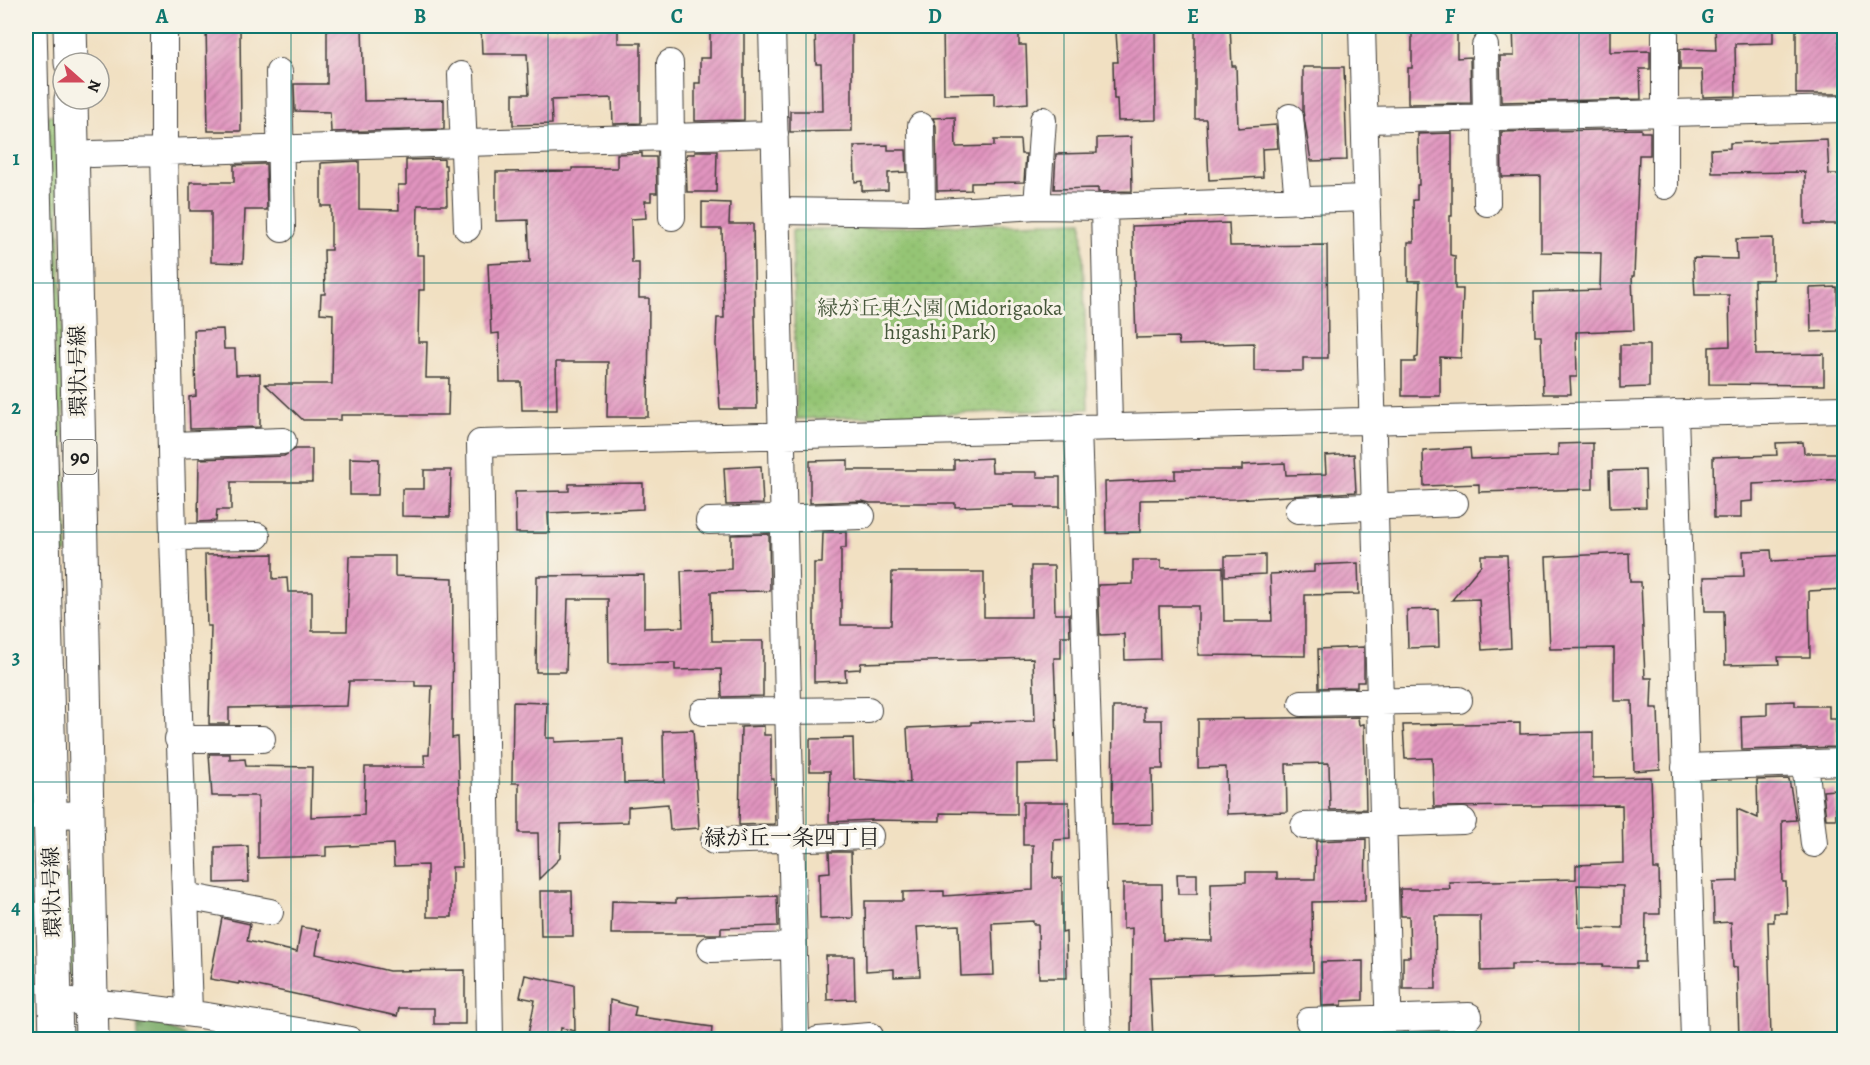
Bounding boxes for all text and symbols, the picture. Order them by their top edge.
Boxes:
text: A [155,3,169,30]
text: B [414,3,426,30]
text: C [671,3,683,30]
text: D [928,3,942,30]
text: E [1187,3,1199,30]
text: F [1445,3,1456,30]
text: G [1701,3,1715,30]
north arrow [51,51,111,111]
text: N [82,77,106,96]
text: 1 [12,145,20,172]
park label: 緑が丘東公園 (Midorigaoka higashi Park) [817,294,1063,346]
street label: 環状1号線 [63,325,93,417]
text: 2 [11,394,21,421]
road number: 90 [64,440,97,474]
text: 3 [12,644,20,671]
district label: 緑が丘一条四丁目 [704,823,880,853]
street label: 環状1号線 [36,846,68,938]
text: 4 [11,894,21,921]

